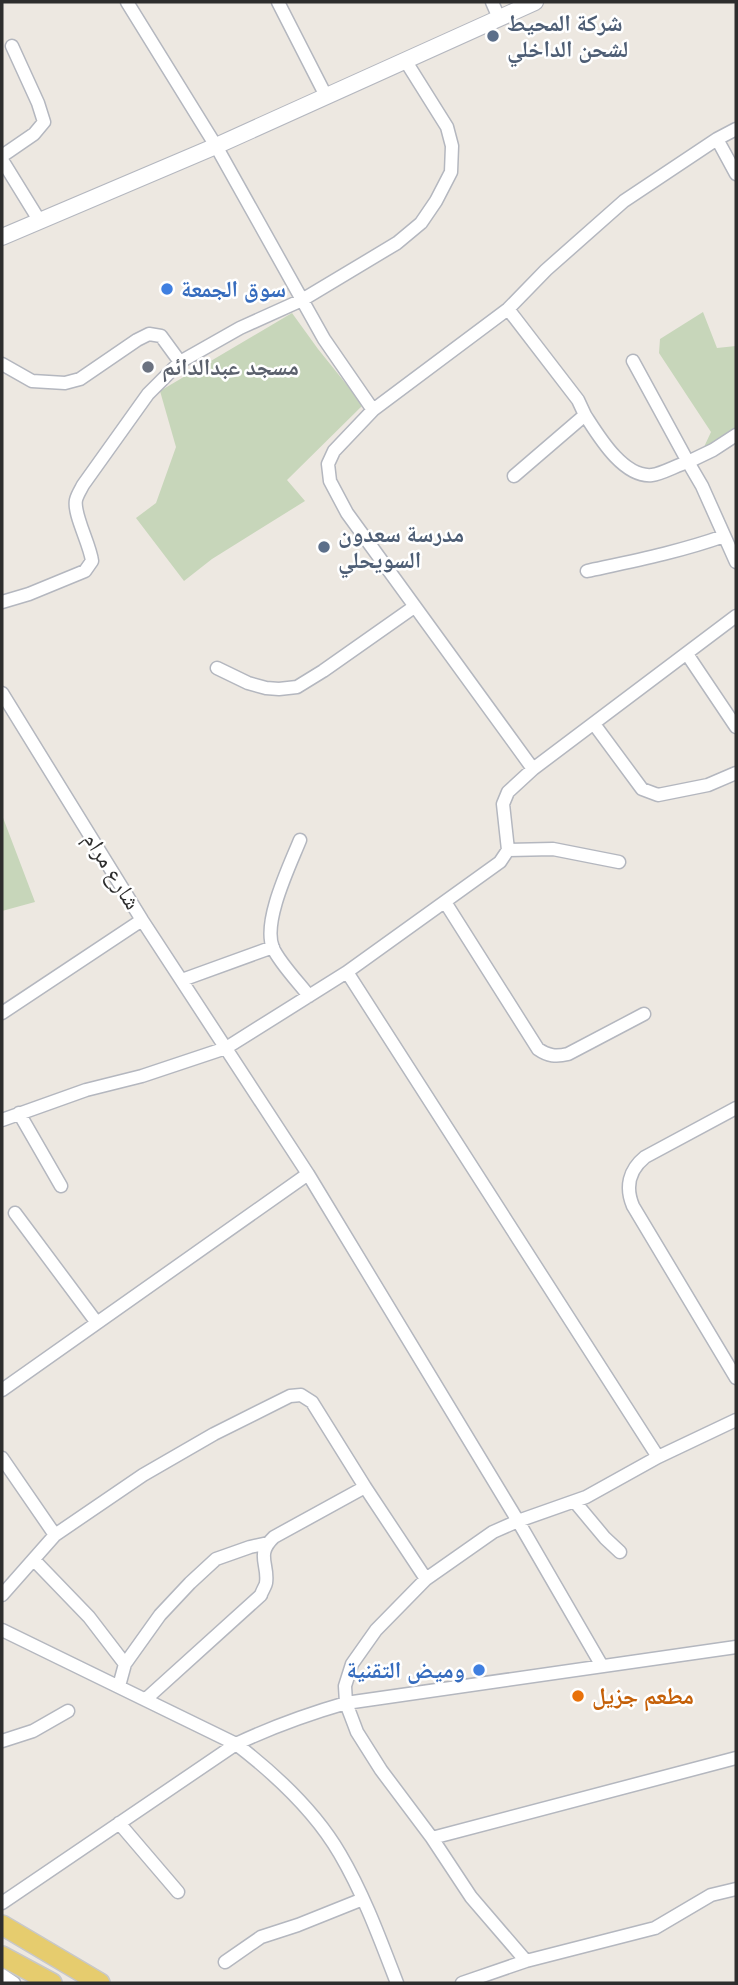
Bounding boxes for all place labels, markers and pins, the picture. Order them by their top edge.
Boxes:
place label: شركة المحيط لشحن الداخلي [507,10,628,67]
marker: شركة المحيط لشحن الداخلي [485,28,501,44]
place label: سوق الجمعة [181,276,286,303]
marker: سوق الجمعة [159,281,175,297]
place label: مسجد عبدالدائم [162,354,299,383]
marker: مسجد عبدالدائم [140,359,156,375]
place label: مدرسة سعدون السويحلي [338,521,464,578]
marker: مدرسة سعدون السويحلي [316,539,332,555]
place label: وميض التقنية [346,1657,465,1684]
marker: وميض التقنية [471,1662,487,1678]
place label: مطعم جزيل [592,1683,694,1712]
marker: مطعم جزيل [570,1688,586,1704]

